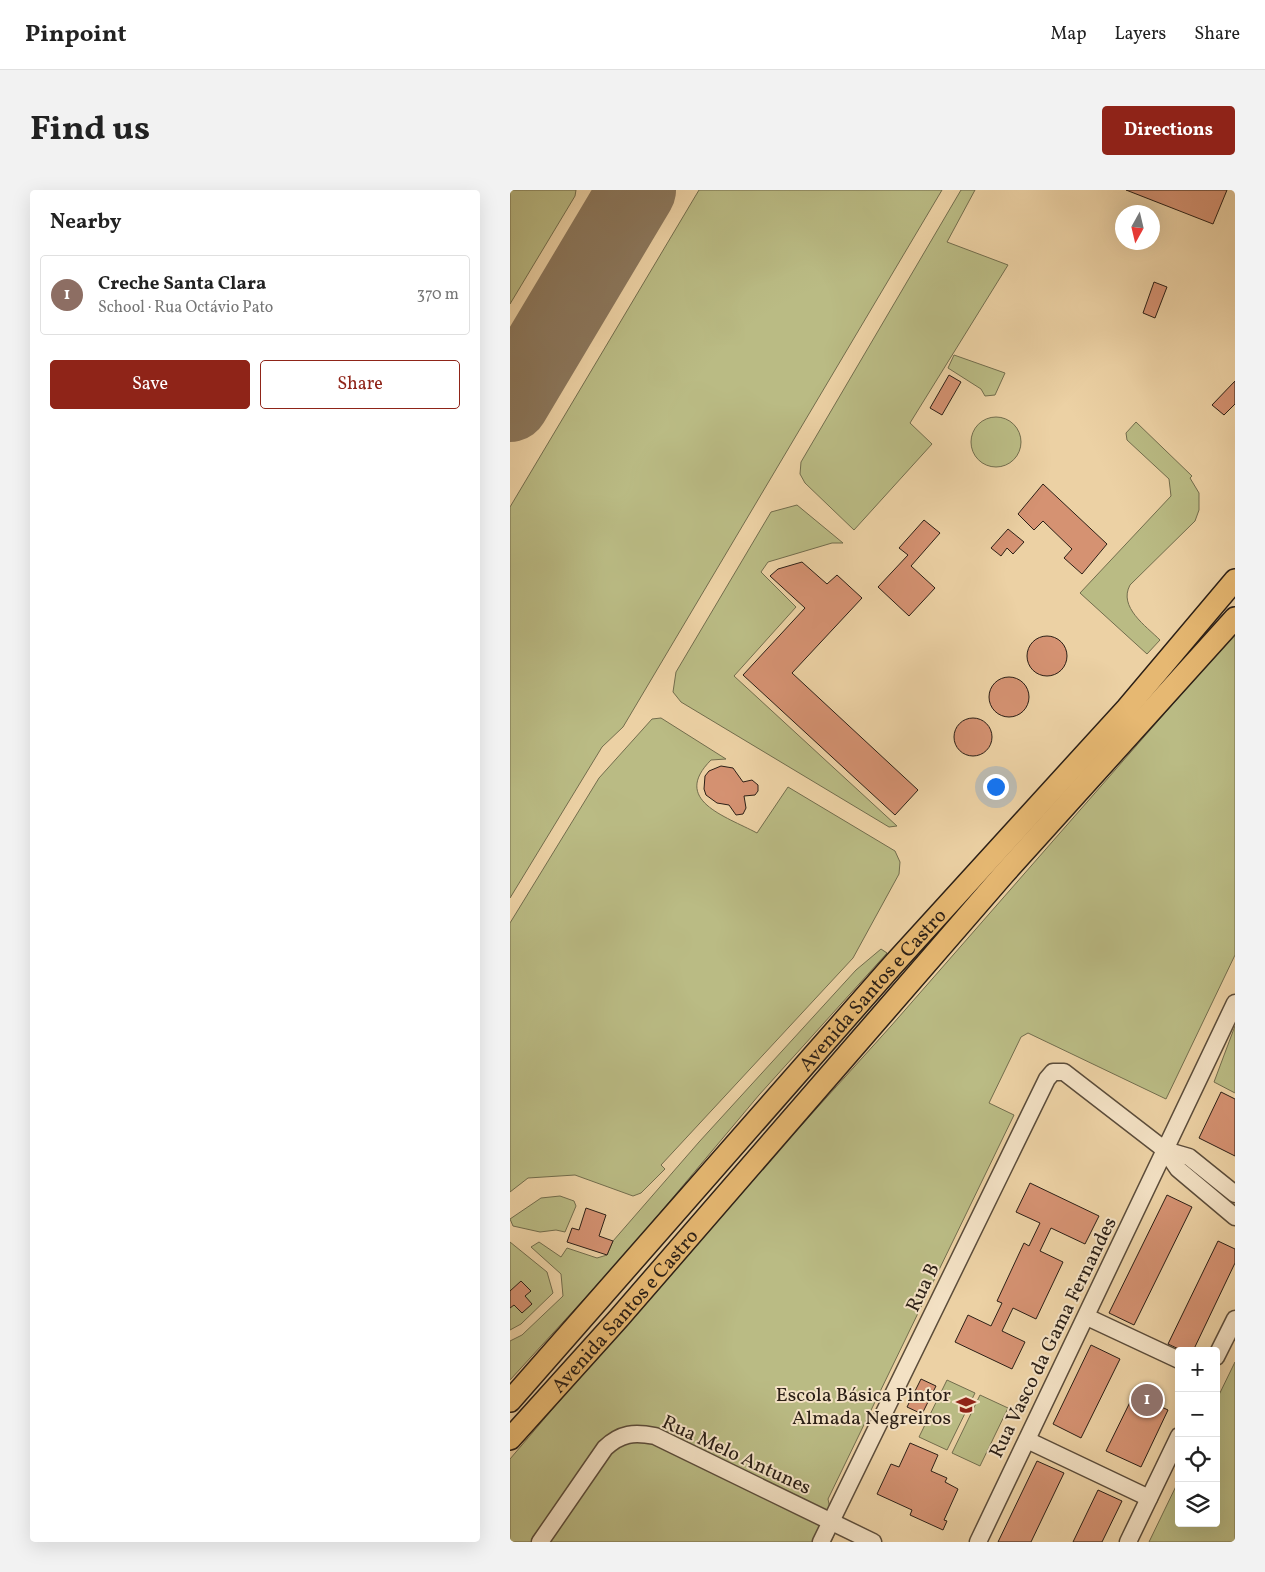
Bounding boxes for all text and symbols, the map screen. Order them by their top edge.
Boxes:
text: Pinpoint [25,18,127,52]
text: Map [1050,22,1086,47]
text: Layers [1114,22,1166,47]
text: Share [1194,22,1240,47]
text: Find us [30,106,150,154]
button: Directions [1102,106,1235,155]
north arrow [1115,205,1160,250]
text: Nearby [50,208,121,237]
text: Creche Santa Clara [98,271,266,297]
text: 1 [64,284,70,306]
text: 370 m [417,284,459,306]
text: School · Rua Octávio Pato [98,297,273,319]
button: Save [50,360,250,409]
button: Share [260,360,460,409]
your location [983,774,1009,800]
street label: Avenida Santos e Castro [793,903,954,1079]
street label: Rua Vasco da Gama Fernandes [983,1213,1124,1463]
street label: Avenida Santos e Castro [546,1224,706,1400]
street label: Rua B [900,1259,948,1317]
map controls [1175,1347,1220,1527]
button: + [1175,1347,1220,1392]
pin: 1 [1131,1381,1163,1419]
place label: Escola Básica Pintor Almada Negreiros [776,1382,951,1433]
button: − [1175,1392,1220,1437]
school or university icon: Escola Básica Pintor Almada Negreiros [955,1394,977,1416]
street label: Rua Melo Antunes [657,1409,815,1503]
button: locate [1175,1437,1220,1482]
button: layers [1175,1482,1220,1527]

